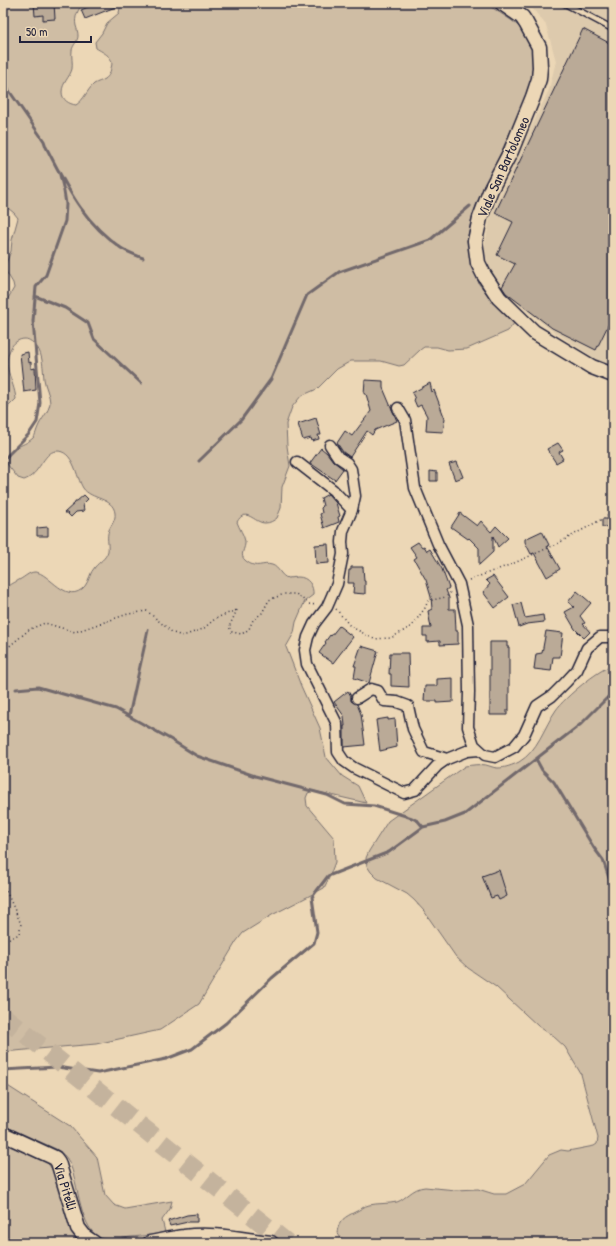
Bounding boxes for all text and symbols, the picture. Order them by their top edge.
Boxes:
scale bar [20,18,91,44]
text: 50 m [26,23,47,40]
street label: Viale San Bartolomeo [472,113,534,220]
street label: Via Pitelli [50,1160,82,1213]

